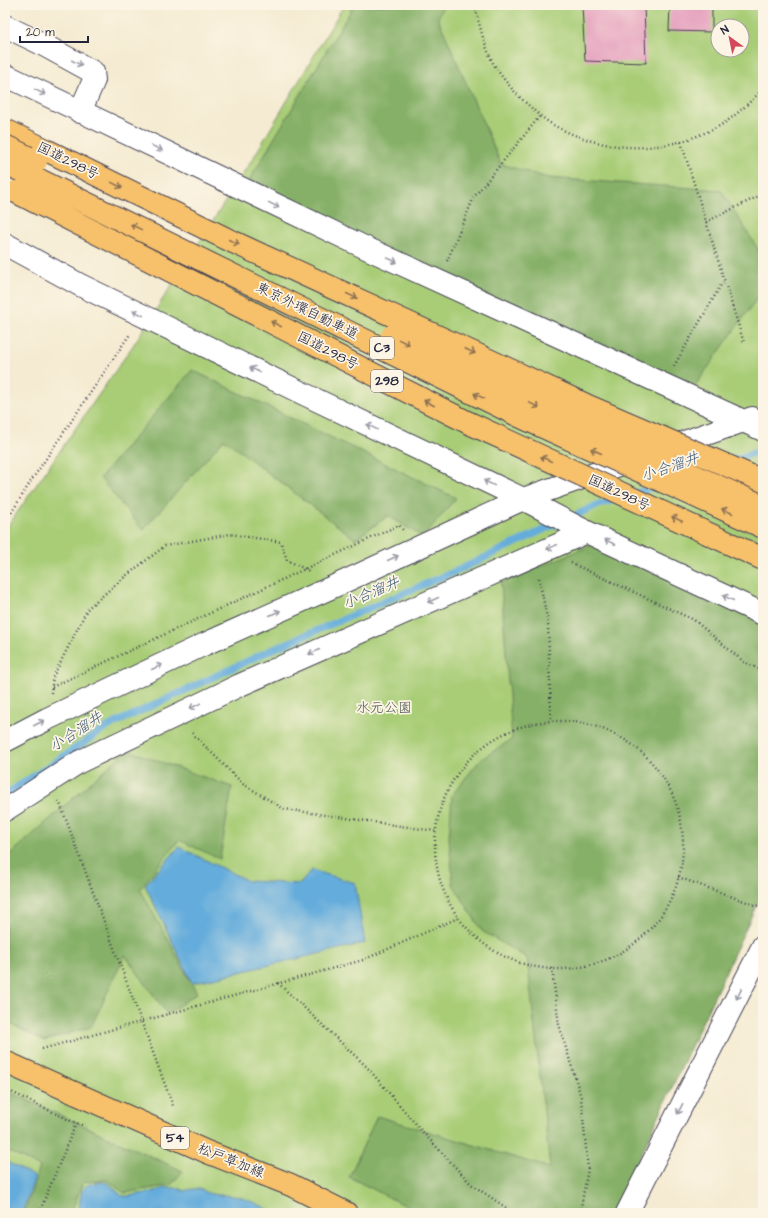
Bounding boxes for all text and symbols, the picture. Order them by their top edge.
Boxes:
scale bar [20,18,88,44]
north arrow [710,18,750,58]
text: N [718,22,732,38]
text: 20 m [26,24,55,41]
one-way arrow [71,60,83,67]
one-way arrow [34,89,46,96]
street label: 国道298号 [33,137,103,185]
one-way arrow [151,145,163,152]
one-way arrow [111,182,123,189]
one-way arrow [268,202,280,209]
one-way arrow [130,223,142,230]
one-way arrow [228,239,240,246]
one-way arrow [385,257,397,264]
street label: 東京外環自動車道 [252,277,362,345]
one-way arrow [346,293,358,301]
one-way arrow [133,309,145,316]
one-way arrow [270,320,282,328]
street label: 国道298号 [294,327,362,375]
road number: C3 [370,337,394,359]
one-way arrow [398,339,410,346]
one-way arrow [464,348,476,355]
one-way arrow [249,366,261,373]
road number: 298 [371,370,403,392]
one-way arrow [473,392,485,399]
one-way arrow [423,399,435,406]
one-way arrow [528,402,540,409]
one-way arrow [367,423,379,430]
one-way arrow [591,447,603,454]
water label: 小合溜井 [638,447,703,487]
one-way arrow [540,455,552,462]
street label: 国道298号 [584,470,654,516]
one-way arrow [484,479,496,486]
one-way arrow [722,507,734,514]
one-way arrow [671,515,683,522]
one-way arrow [604,538,616,545]
one-way arrow [546,544,558,551]
one-way arrow [387,554,399,562]
water label: 小合溜井 [339,571,404,614]
one-way arrow [722,594,734,601]
one-way arrow [427,596,439,604]
one-way arrow [268,609,280,616]
one-way arrow [308,649,320,656]
one-way arrow [150,663,162,670]
park label: 水元公園 [356,698,412,718]
one-way arrow [190,703,202,710]
water label: 小合溜井 [45,706,108,757]
one-way arrow [33,719,45,726]
one-way arrow [735,987,742,999]
one-way arrow [676,1103,683,1115]
road number: 54 [161,1127,189,1149]
street label: 松戸草加線 [195,1139,267,1183]

